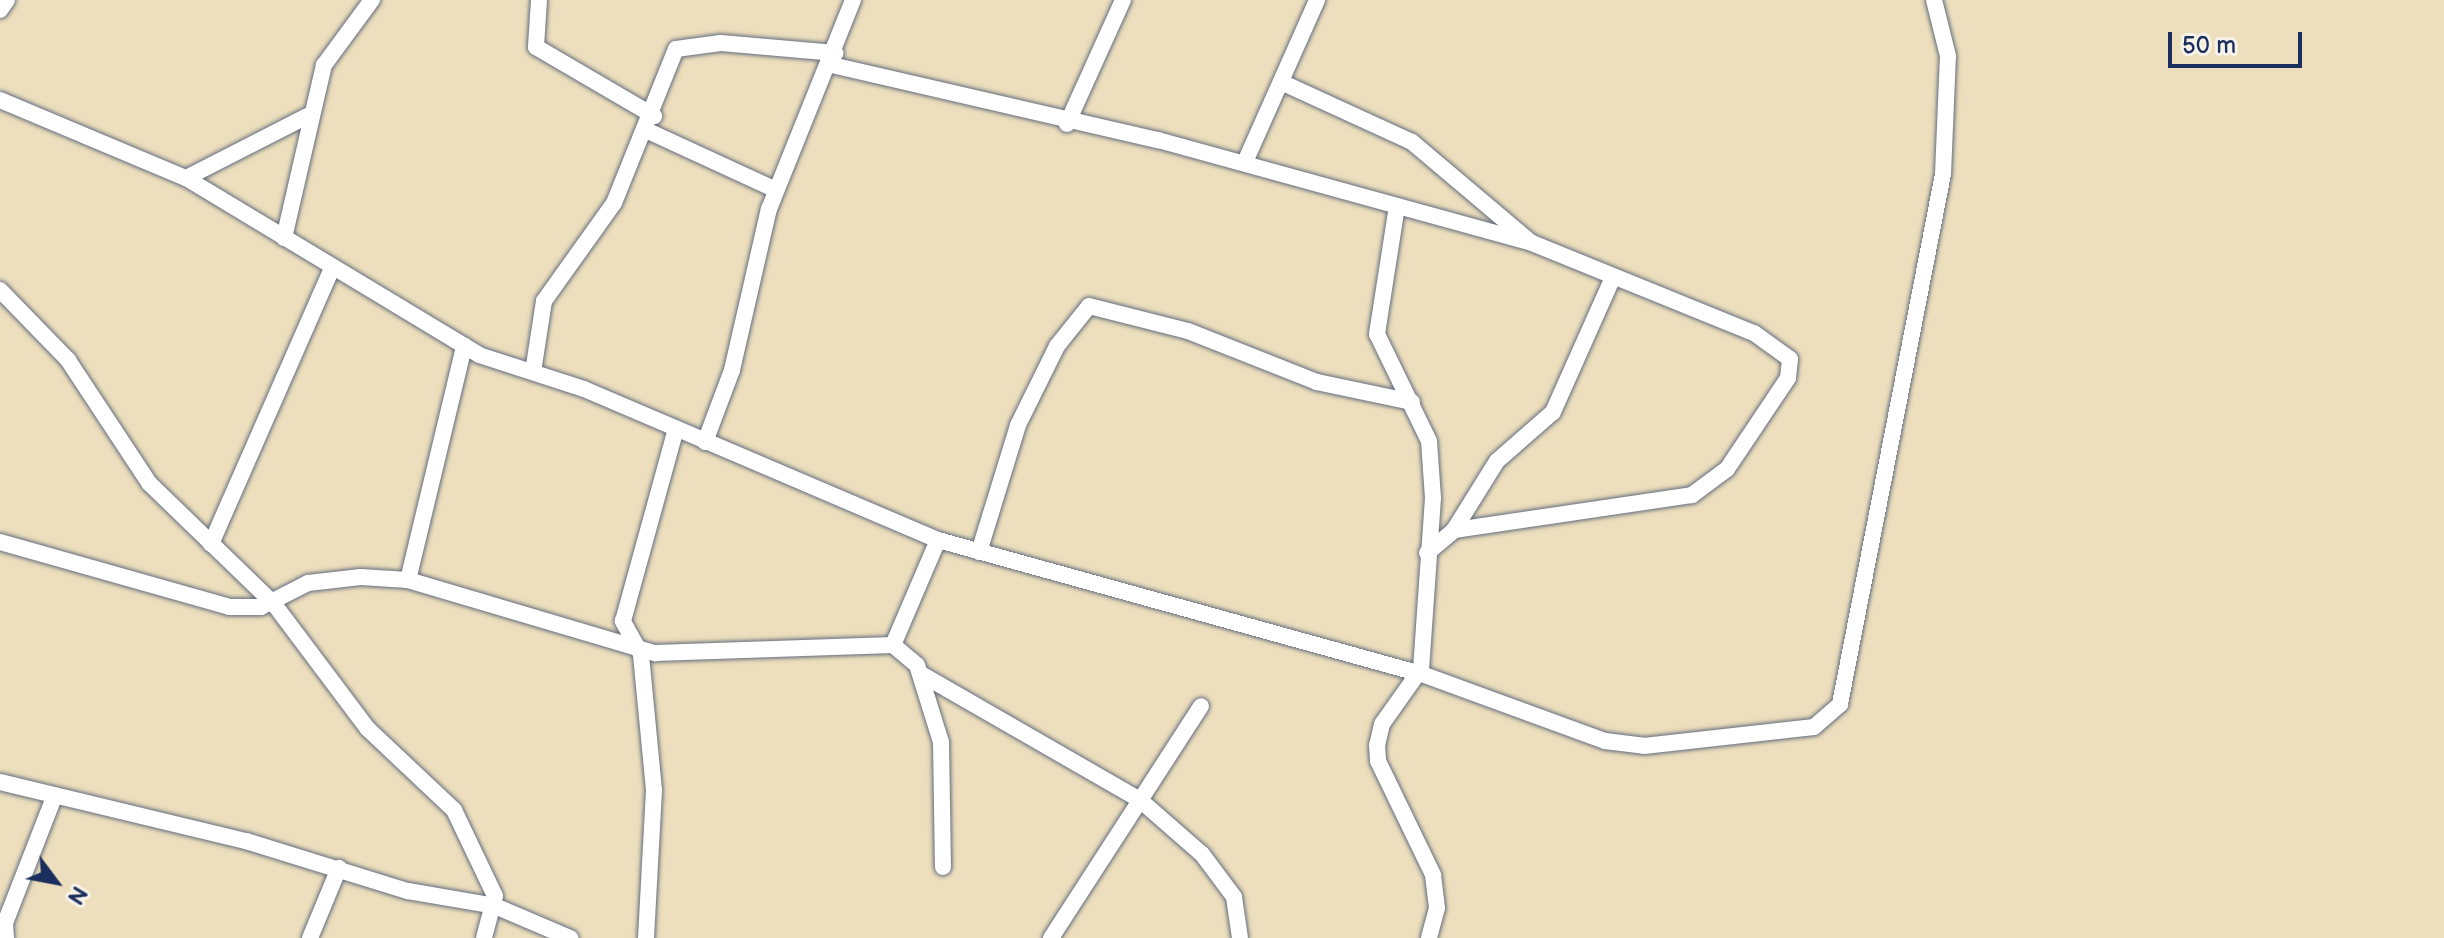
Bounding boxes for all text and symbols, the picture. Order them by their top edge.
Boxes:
scale bar [2172,16,2306,66]
text: 50 m [2182,31,2236,60]
north arrow [16,842,96,922]
text: N [61,881,93,909]

